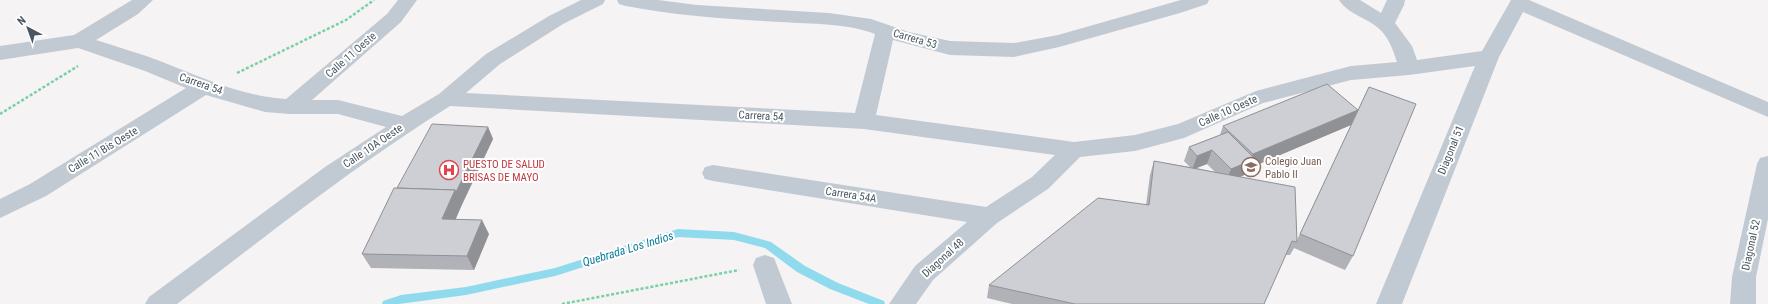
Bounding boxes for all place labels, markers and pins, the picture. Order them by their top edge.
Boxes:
place label: Colegio Juan Pablo II [1265,155,1322,181]
school or university icon: Colegio Juan Pablo II [1240,156,1262,178]
place label: PUESTO DE SALUD BRISAS DE MAYO [463,158,545,184]
hospital icon: PUESTO DE SALUD BRISAS DE MAYO [438,159,460,181]

